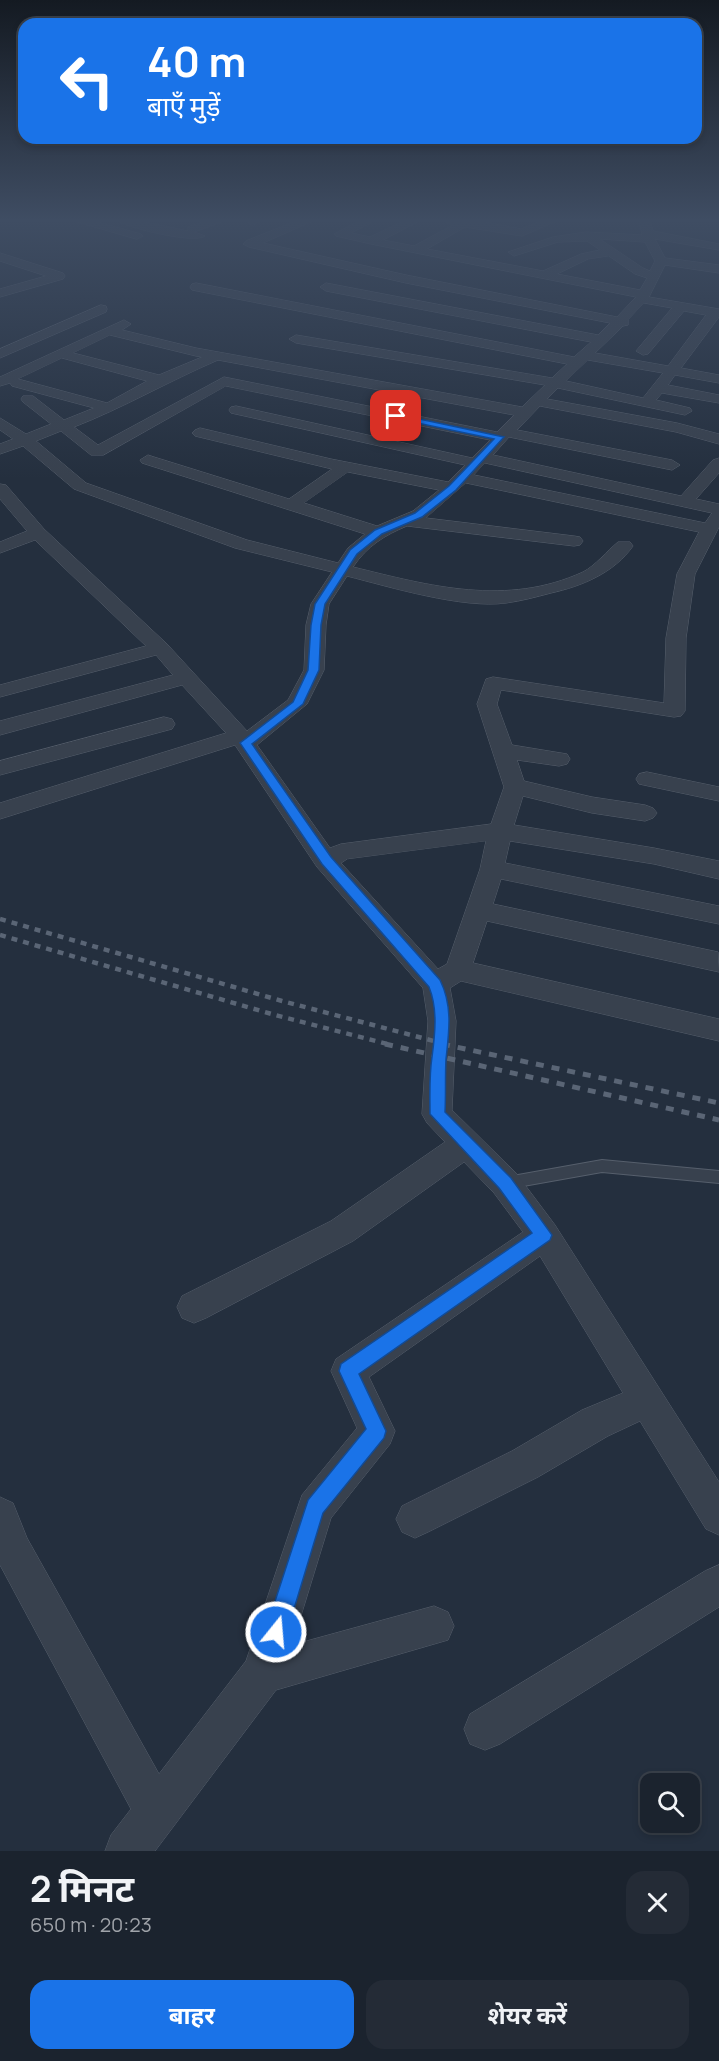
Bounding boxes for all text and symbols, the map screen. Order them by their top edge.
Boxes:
text: 40 m [147,32,246,90]
icon: left [48,42,126,120]
text: बाएँ मुड़ें [147,87,220,124]
pin [370,390,421,441]
icon: arrive [379,399,412,432]
position arrow [244,1600,308,1664]
map controls [640,1773,700,1833]
button: search [640,1773,700,1833]
text: 2 मिनट [30,1864,134,1913]
button: close [626,1871,689,1934]
text: 650 m · 20:23 [30,1911,152,1938]
button: बाहर [30,1980,354,2049]
button: शेयर करें [366,1980,689,2049]

